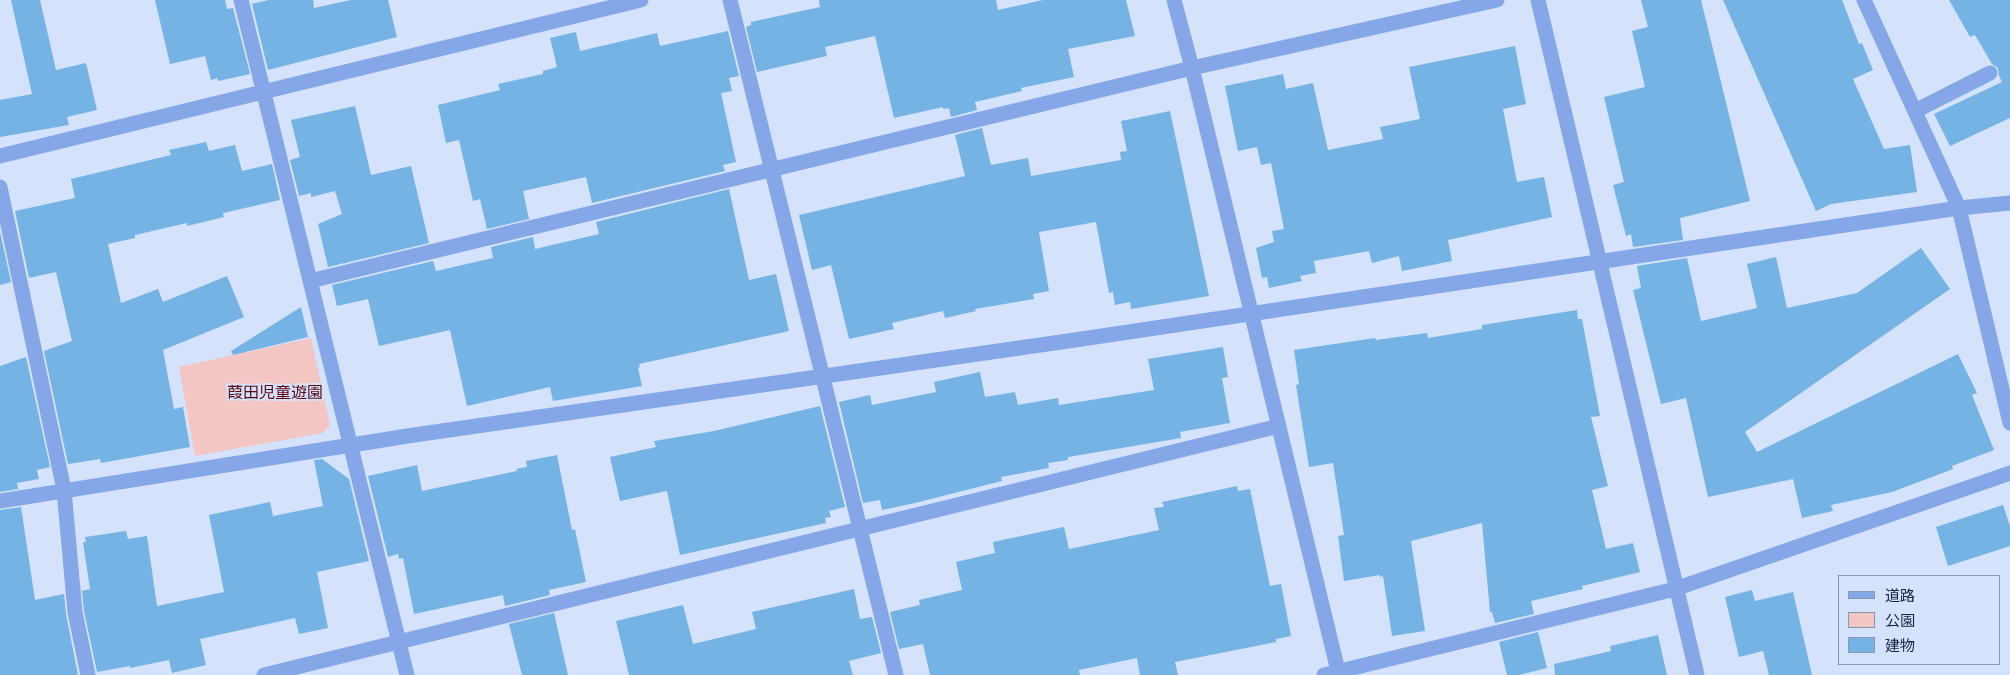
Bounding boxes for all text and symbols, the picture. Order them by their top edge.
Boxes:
park label: 葭田児童遊園 [227,384,323,404]
legend [1838,575,2000,665]
text: 道路 [1885,587,1915,605]
text: 公園 [1885,612,1915,630]
text: 建物 [1885,637,1915,655]

